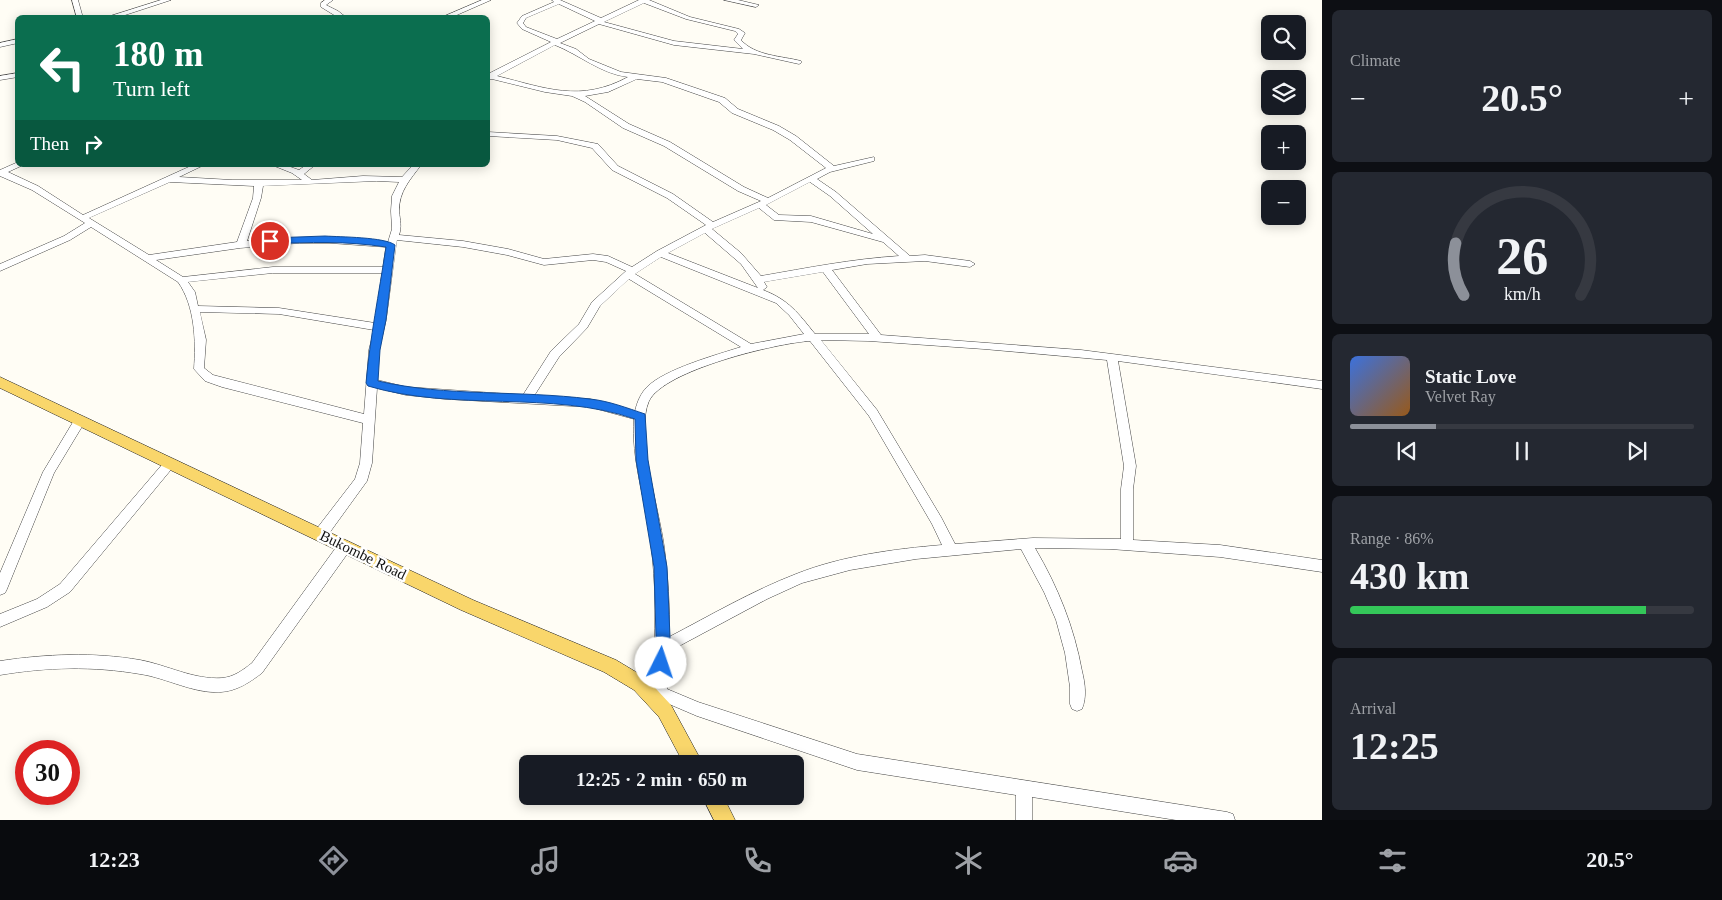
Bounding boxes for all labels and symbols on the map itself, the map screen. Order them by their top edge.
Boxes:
pin [249,220,291,262]
street label: Bukombe Road [317,527,409,583]
position arrow [634,636,686,688]
speed limit sign: 30 [15,740,80,805]

